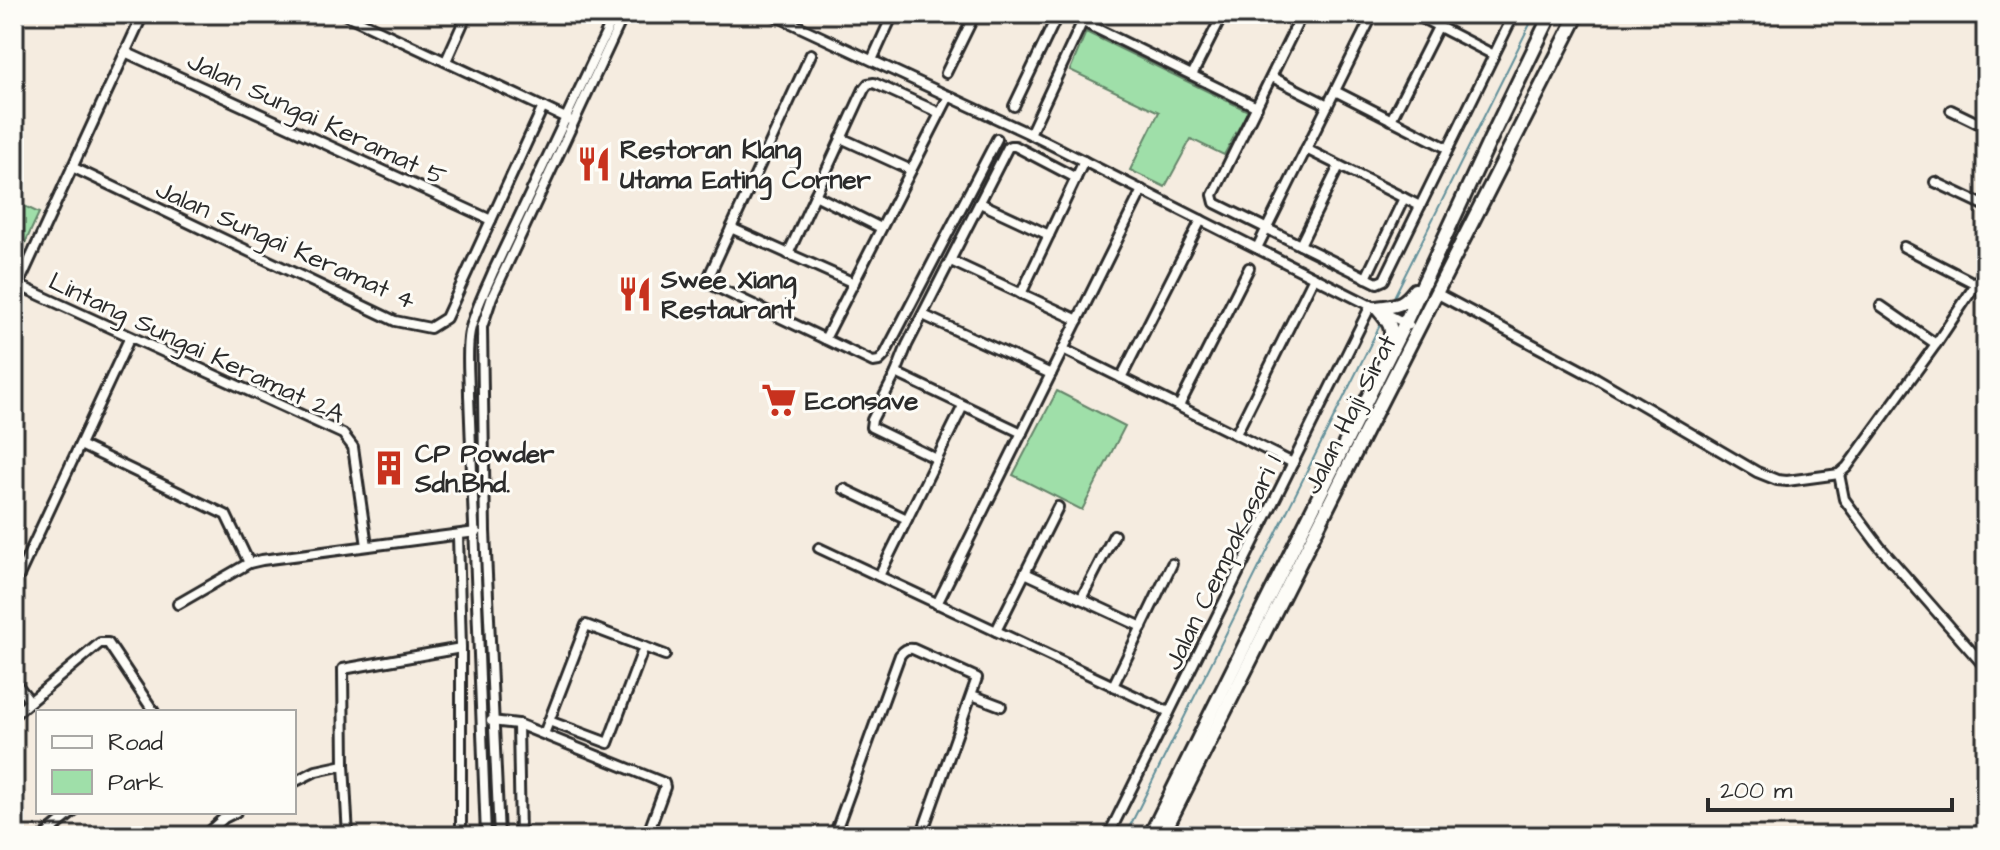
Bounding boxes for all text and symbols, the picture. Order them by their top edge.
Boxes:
street label: Jalan Sungai Keramat 5 [180,43,452,197]
place label: Restoran Klang Utama Eating Corner [620,132,872,201]
restaurant icon: Restoran Klang Utama Eating Corner [575,145,613,183]
street label: Jalan Sungai Keramat 4 [149,171,422,320]
place label: Swee Xiang Restaurant [660,262,797,328]
street label: Lintang Sungai Keramat 2A [42,263,351,434]
restaurant icon: Swee Xiang Restaurant [616,275,654,313]
street label: Jalan Haji Sirat [1294,328,1406,500]
supermarket icon: Econsave [760,381,798,419]
place label: Econsave [805,383,918,419]
place label: CP Powder Sdn.Bhd. [414,436,555,502]
building icon: CP Powder Sdn.Bhd. [370,449,408,487]
street label: Jalan Cempakasari 1 [1155,449,1291,676]
legend [36,710,296,814]
text: Road [108,726,163,760]
scale bar [1708,762,1952,812]
text: Park [108,766,164,800]
text: 200 m [1720,774,1793,808]

